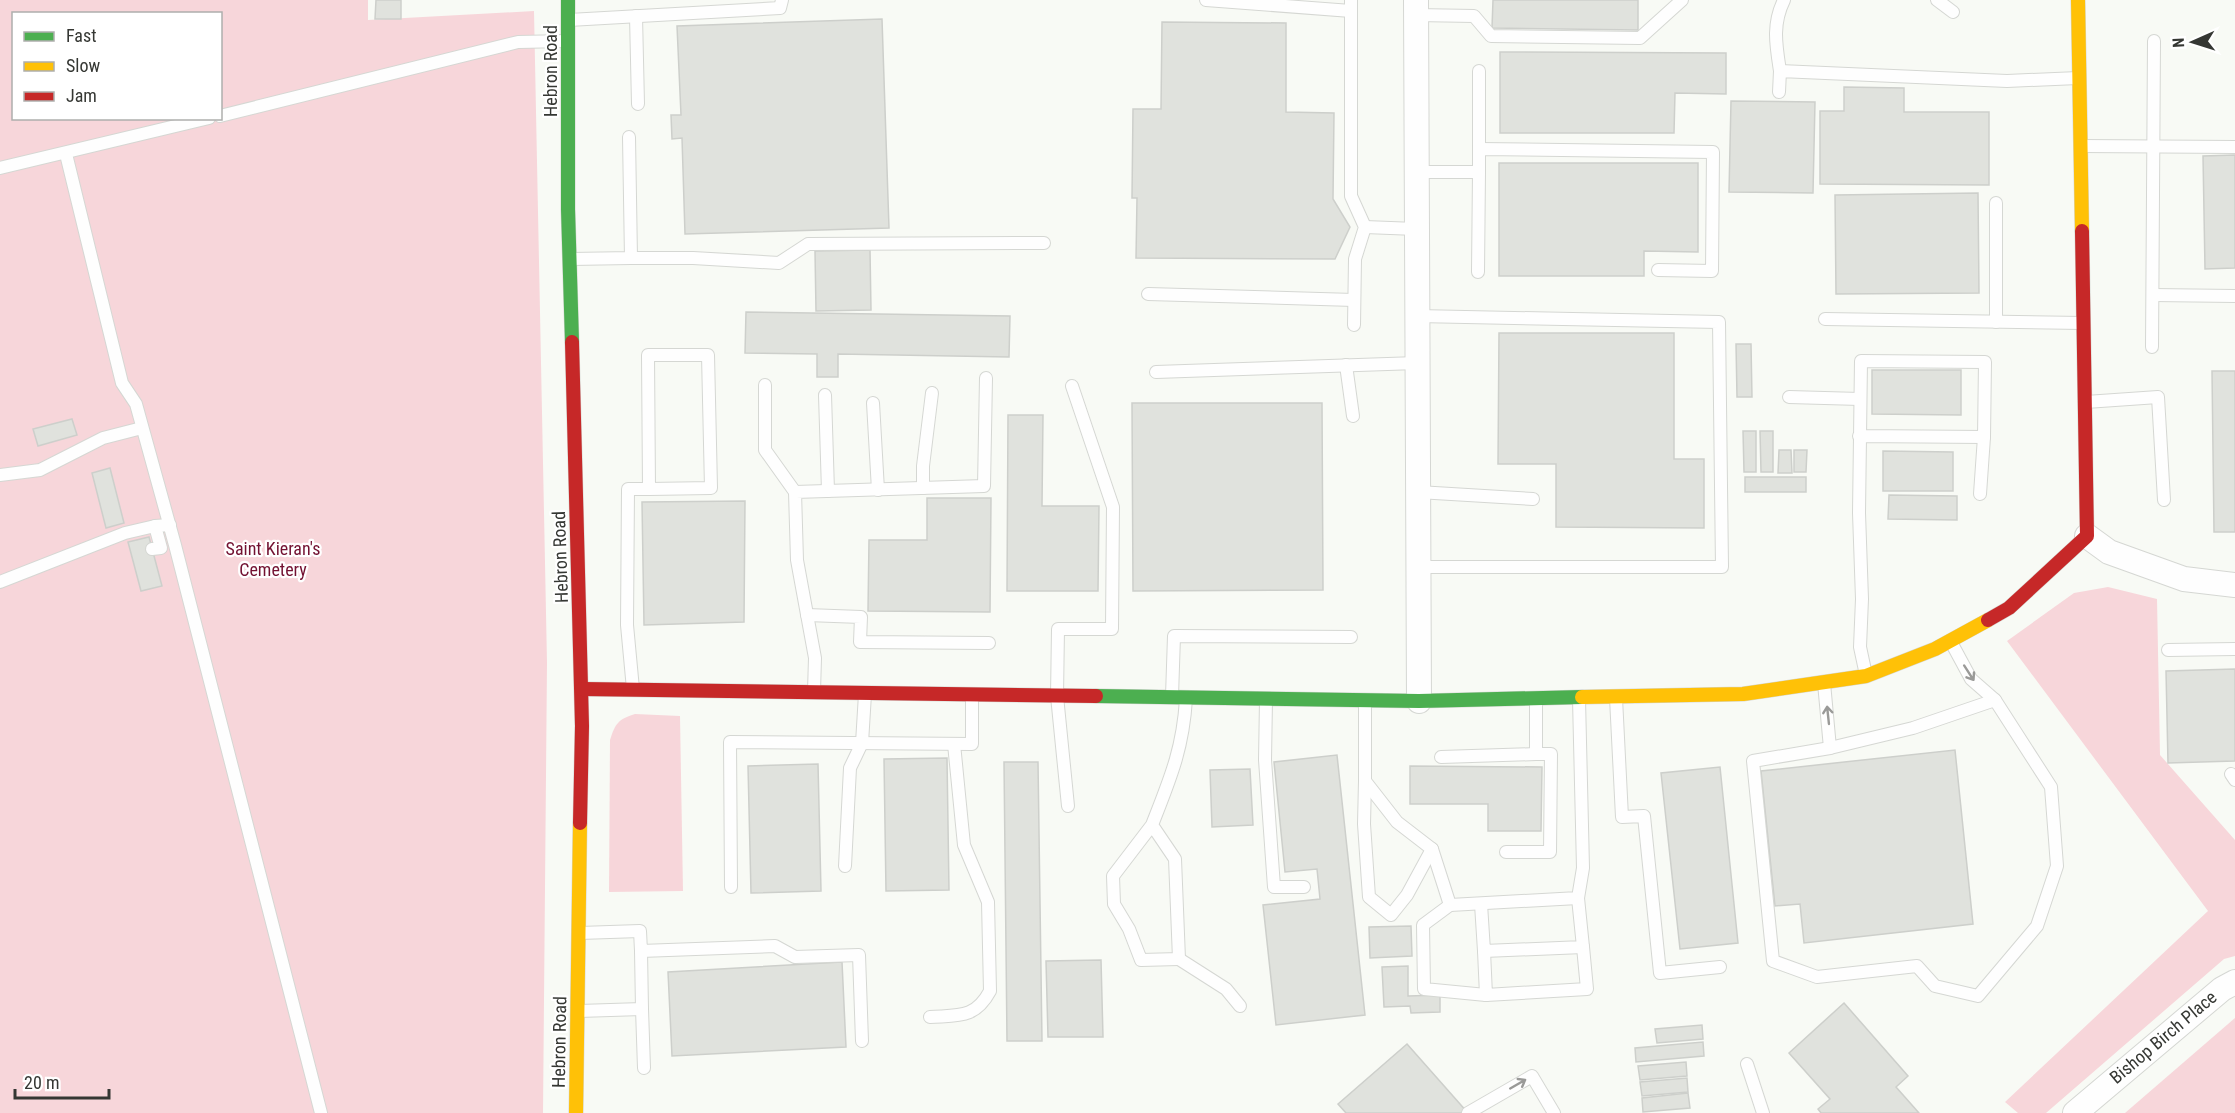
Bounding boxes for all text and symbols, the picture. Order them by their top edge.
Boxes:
legend [12,12,222,120]
north arrow [2163,12,2223,72]
text: Fast [66,25,97,46]
street label: Hebron Road [540,25,561,117]
text: N [2169,37,2188,48]
text: Slow [66,55,101,76]
text: Jam [66,85,97,106]
street label: Hebron Road [548,511,572,603]
park label: Saint Kieran's Cemetery [226,538,320,580]
one-way arrow [1962,665,1975,682]
one-way arrow [1822,706,1833,726]
street label: Bishop Birch Place [2105,986,2221,1088]
street label: Hebron Road [548,996,570,1088]
scale bar [15,1062,110,1100]
text: 20 m [24,1072,59,1093]
one-way arrow [1509,1078,1526,1090]

